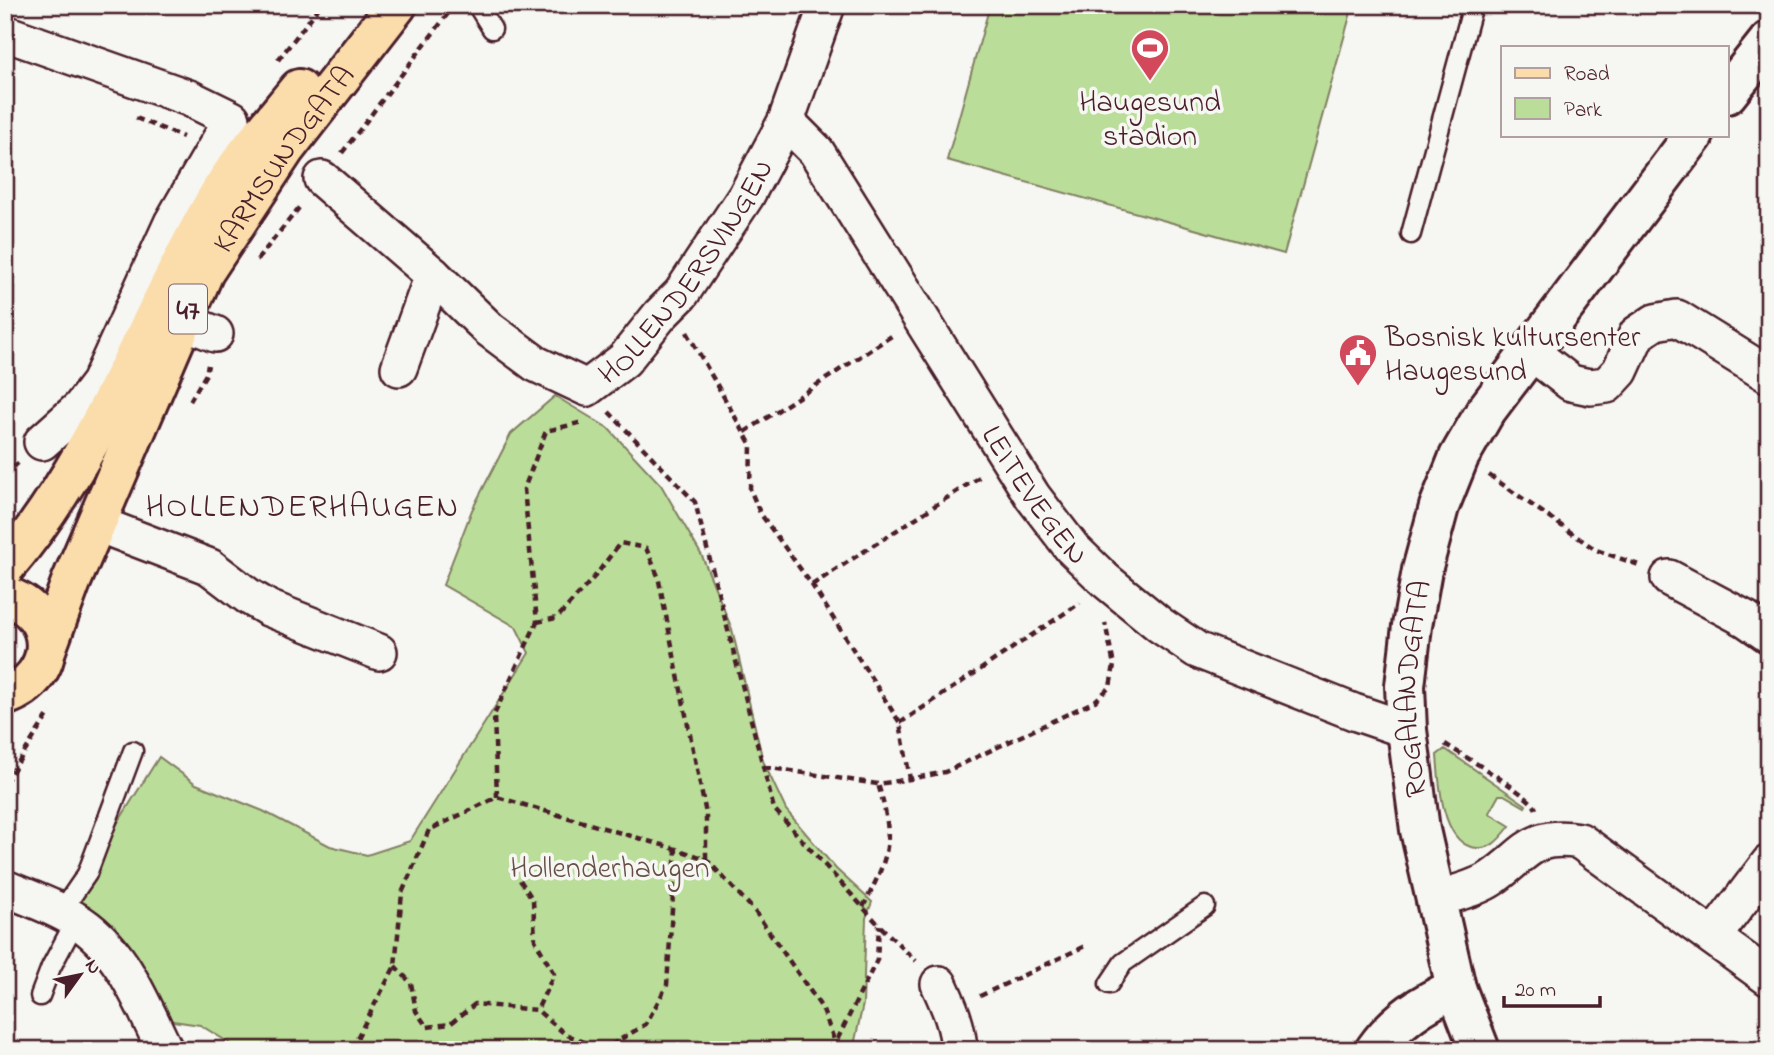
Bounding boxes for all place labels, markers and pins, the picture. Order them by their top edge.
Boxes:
sports icon: Haugesund stadion [1129,27,1171,82]
place label: Haugesund stadion [1079,82,1221,160]
place label: Bosnisk kultursenter Haugesund [1384,317,1641,395]
public building icon: Bosnisk kultursenter Haugesund [1337,332,1379,387]

